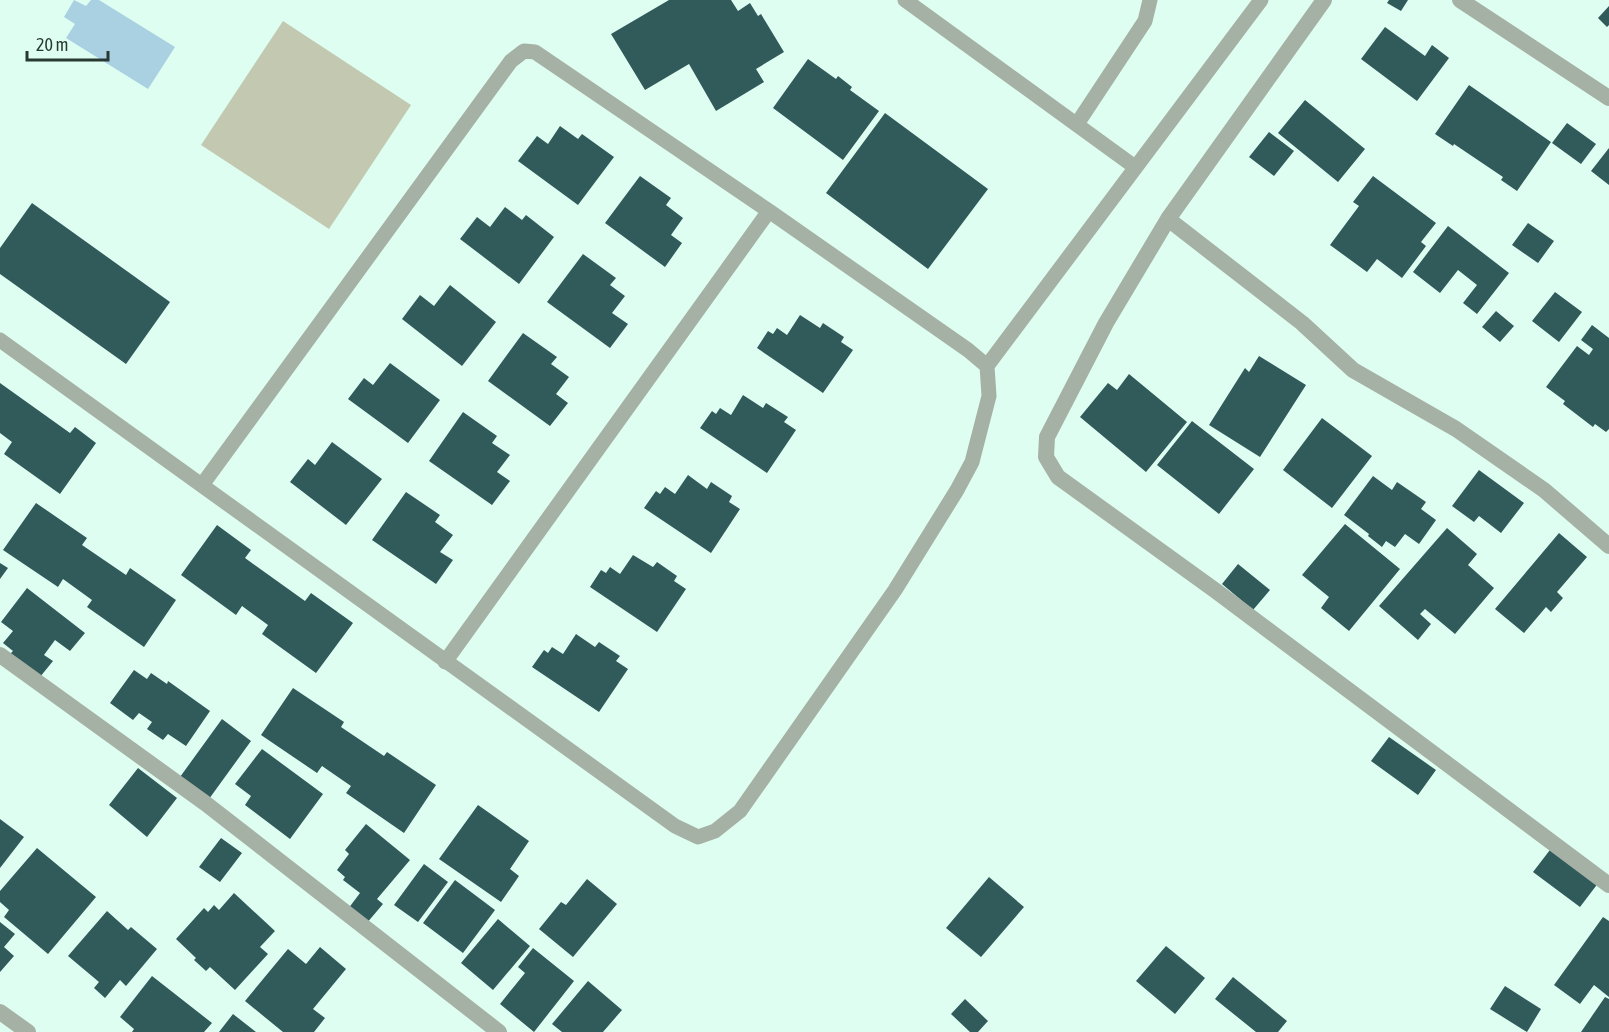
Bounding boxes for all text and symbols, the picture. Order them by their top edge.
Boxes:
scale bar [27,24,108,62]
text: 20 m [36,34,68,55]

